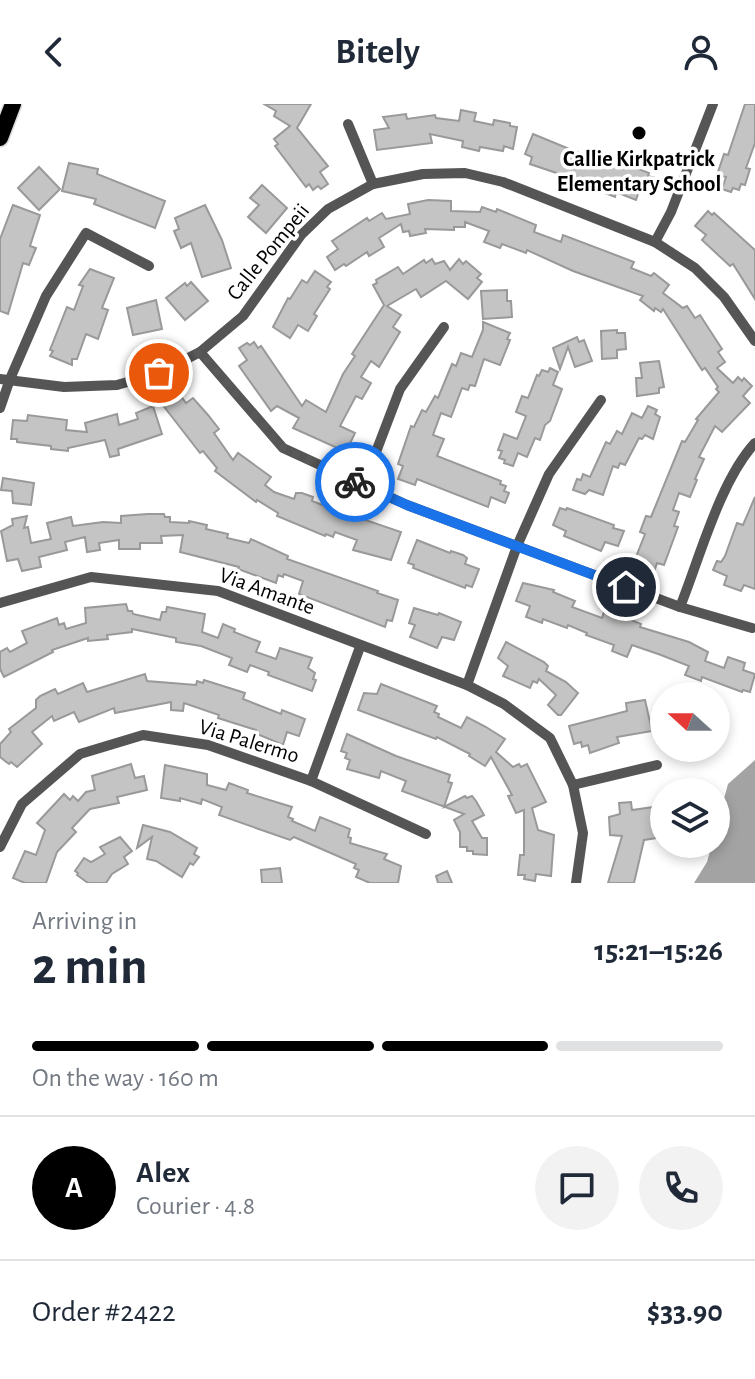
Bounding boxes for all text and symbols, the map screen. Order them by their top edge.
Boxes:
icon: back [32,30,76,74]
icon: person [679,30,723,74]
text: Bitely [335,34,420,70]
marker: Callie Kirkpatrick Elementary School [630,124,648,142]
place label: Callie Kirkpatrick Elementary School [557,148,721,196]
street label: Calle Pompeii [223,200,313,304]
pin [125,339,193,407]
icon: bag [137,351,181,395]
courier [315,442,395,522]
icon: bike [333,460,377,504]
pin [592,553,660,621]
street label: Via Amante [216,564,318,618]
icon: home [604,565,648,609]
north arrow [650,682,730,762]
map controls [650,682,730,858]
street label: Via Palermo [196,715,302,767]
button: layers [650,778,730,858]
text: Arriving in [32,908,137,934]
text: 15:21–15:26 [594,936,723,966]
text: 2 min [32,941,147,993]
text: On the way · 160 m [32,1065,219,1091]
button: chat [535,1146,619,1230]
button: phone [639,1146,723,1230]
text: Alex [136,1158,190,1188]
text: A [65,1173,83,1203]
text: Courier · 4.8 [136,1193,255,1219]
text: Order #2422 [32,1297,176,1327]
text: $33.90 [647,1297,723,1327]

